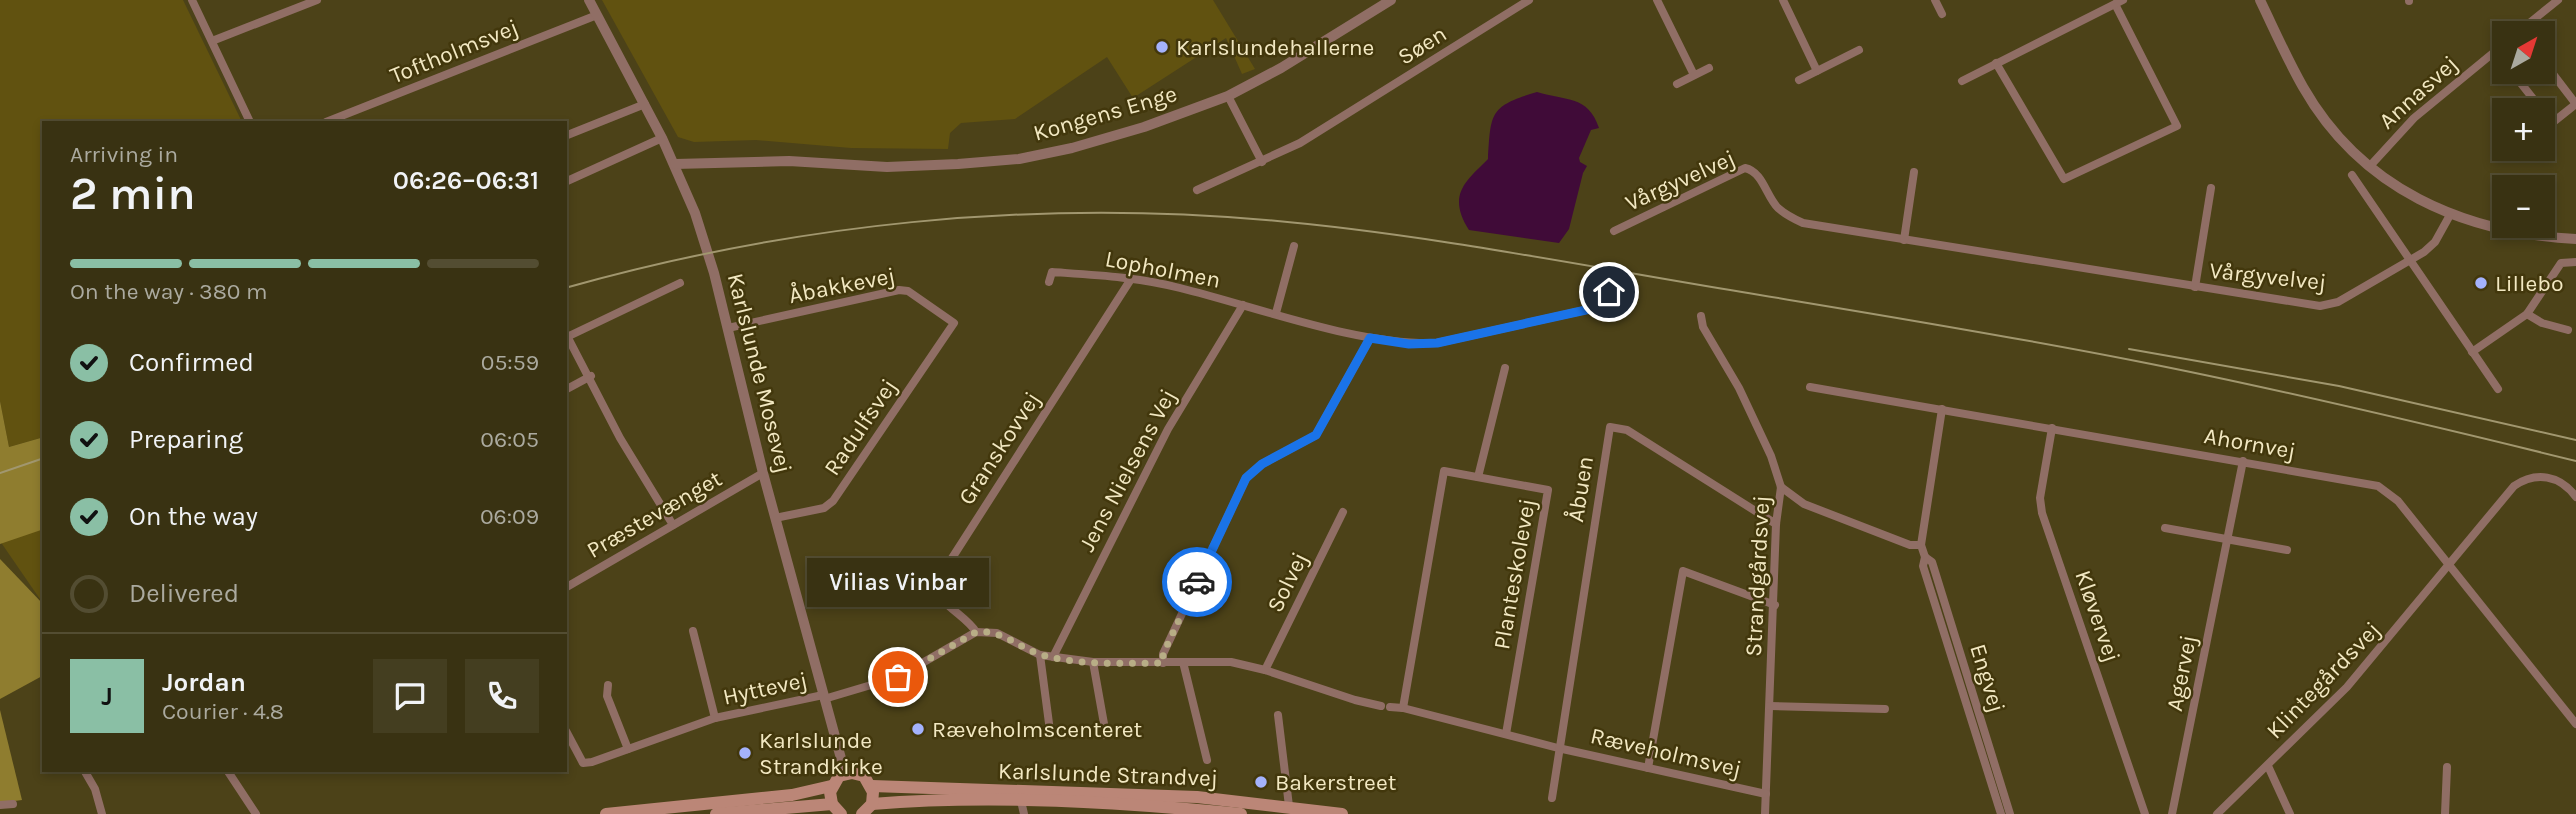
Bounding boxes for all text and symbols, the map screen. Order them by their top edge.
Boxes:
street label: Toftholmsvej [386,13,522,89]
street label: Søen [1393,20,1452,71]
north arrow [2492,21,2555,84]
map controls [2492,21,2555,238]
place label: Karlslundehallerne [1176,34,1374,61]
marker: Karlslundehallerne [1154,39,1170,55]
street label: Annasvej [2374,50,2463,135]
street label: Kongens Enge [1030,80,1180,147]
button: + [2492,98,2555,161]
text: Arriving in [70,141,178,168]
street label: Vårgyvelvej [1621,144,1739,217]
text: 06:26–06:31 [393,165,539,196]
text: 2 min [70,167,196,221]
button: − [2492,175,2555,238]
street label: Lopholmen [1103,245,1223,294]
street label: Vårgyvelvej [2208,257,2328,296]
street label: Åbakkevej [787,262,898,309]
pin [1579,262,1639,322]
street label: Karlslunde Mosevej [722,270,797,476]
place label: Lillebo [2495,270,2564,297]
icon: home [1590,273,1628,311]
marker: Lillebo [2473,275,2489,291]
text: On the way · 380 m [70,278,267,305]
icon: check [70,344,108,382]
text: Confirmed [129,347,254,378]
text: 05:59 [481,349,539,376]
street label: Radulfsvej [818,374,903,481]
street label: Jens Nielsens Vej [1073,384,1182,556]
street label: Granskovvej [953,387,1046,510]
icon: check [70,421,108,459]
street label: Ahornvej [2202,422,2298,465]
text: Preparing [129,424,243,455]
text: 06:05 [480,426,539,453]
street label: Åbuen [1562,454,1599,524]
street label: Præstevænget [582,465,727,564]
street label: Strandgårdsvej [1740,495,1775,657]
street label: Planteskolevej [1488,497,1541,652]
icon: check [70,498,108,536]
text: On the way [129,501,258,532]
text: 06:09 [480,503,539,530]
courier [1162,547,1232,617]
street label: Solvej [1261,548,1314,617]
callout: Vilias Vinbar [807,558,989,607]
icon: car [1178,563,1216,601]
street label: Kløvervej [2069,567,2126,666]
text: Vilias Vinbar [829,569,967,596]
text: Delivered [129,578,239,609]
street label: Klintegårdsvej [2261,616,2386,744]
street label: Agervej [2161,633,2202,713]
street label: Engvej [1964,641,2011,716]
pin [868,647,928,707]
icon: bag [879,658,917,696]
button: chat [373,659,447,733]
button: phone [465,659,539,733]
street label: Hyttevej [720,666,810,711]
text: Jordan [162,667,246,698]
text: J [101,681,113,712]
text: Courier · 4.8 [162,698,284,725]
place label: Ræveholmscenteret [932,716,1143,743]
marker: Ræveholmscenteret [910,721,926,737]
street label: Ræveholmsvej [1588,722,1744,783]
place label: Karlslunde Strandkirke [759,727,883,780]
marker: Karlslunde Strandkirke [737,745,753,761]
street label: Karlslunde Strandvej [997,757,1219,792]
place label: Bakerstreet [1275,769,1397,796]
marker: Bakerstreet [1253,774,1269,790]

